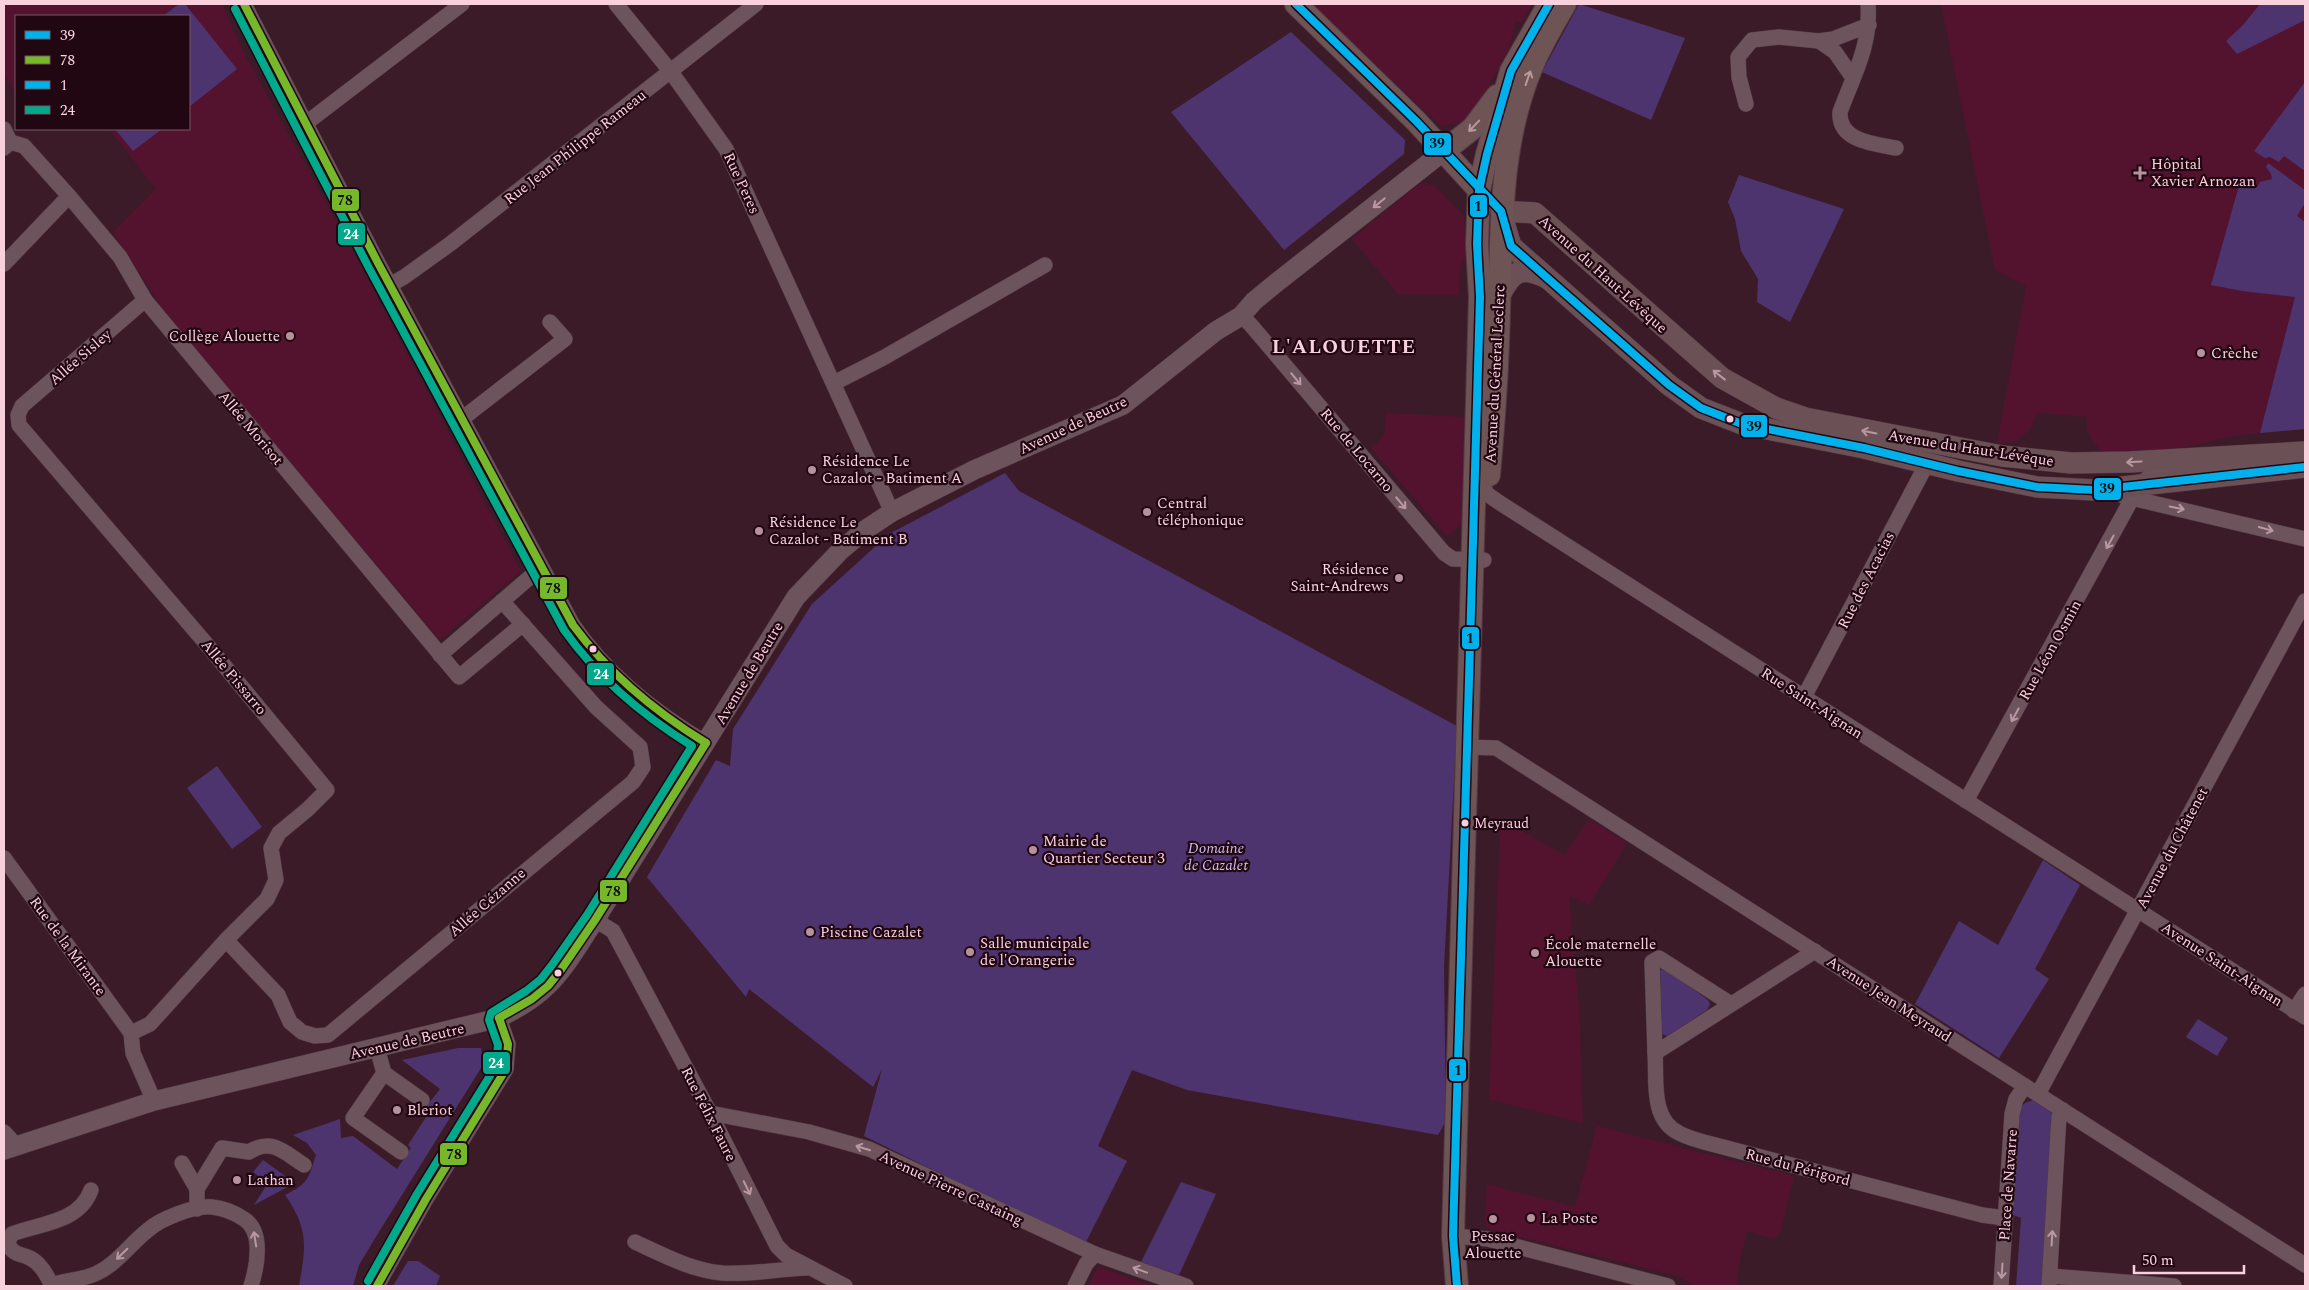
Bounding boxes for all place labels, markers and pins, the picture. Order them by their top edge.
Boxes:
place label: Hôpital Xavier Arnozan [2151,153,2255,193]
marker: Hôpital Xavier Arnozan [2133,166,2147,180]
place label: Collège Alouette [169,325,280,348]
marker: Collège Alouette [284,330,296,342]
place label: Crèche [2211,342,2258,365]
marker: Crèche [2195,347,2207,359]
unlabelled marker [1725,414,1735,424]
place label: Résidence Le Cazalot - Batiment A [822,450,962,490]
marker: Résidence Le Cazalot - Batiment A [806,464,818,476]
place label: Central téléphonique [1157,492,1244,532]
marker: Central téléphonique [1141,506,1153,518]
place label: Résidence Le Cazalot - Batiment B [769,511,908,551]
marker: Résidence Le Cazalot - Batiment B [753,525,765,537]
place label: Résidence Saint-Andrews [1290,558,1389,598]
marker: Résidence Saint-Andrews [1393,572,1405,584]
unlabelled marker [588,644,598,654]
place label: Meyraud [1474,813,1529,834]
marker: Meyraud [1460,818,1470,828]
place label: Mairie de Quartier Secteur 3 [1043,830,1165,870]
marker: Mairie de Quartier Secteur 3 [1027,844,1039,856]
place label: Piscine Cazalet [820,921,922,944]
marker: Piscine Cazalet [804,926,816,938]
place label: Salle municipale de l'Orangerie [980,932,1089,972]
place label: École maternelle Alouette [1545,933,1656,973]
marker: Salle municipale de l'Orangerie [964,946,976,958]
marker: École maternelle Alouette [1529,947,1541,959]
unlabelled marker [553,968,563,978]
place label: Bleriot [407,1099,452,1122]
marker: Bleriot [391,1104,403,1116]
place label: Lathan [247,1169,294,1192]
marker: Lathan [231,1174,243,1186]
place label: La Poste [1541,1207,1598,1230]
marker: La Poste [1525,1212,1537,1224]
marker: Pessac Alouette [1487,1213,1499,1225]
place label: Pessac Alouette [1464,1225,1522,1265]

